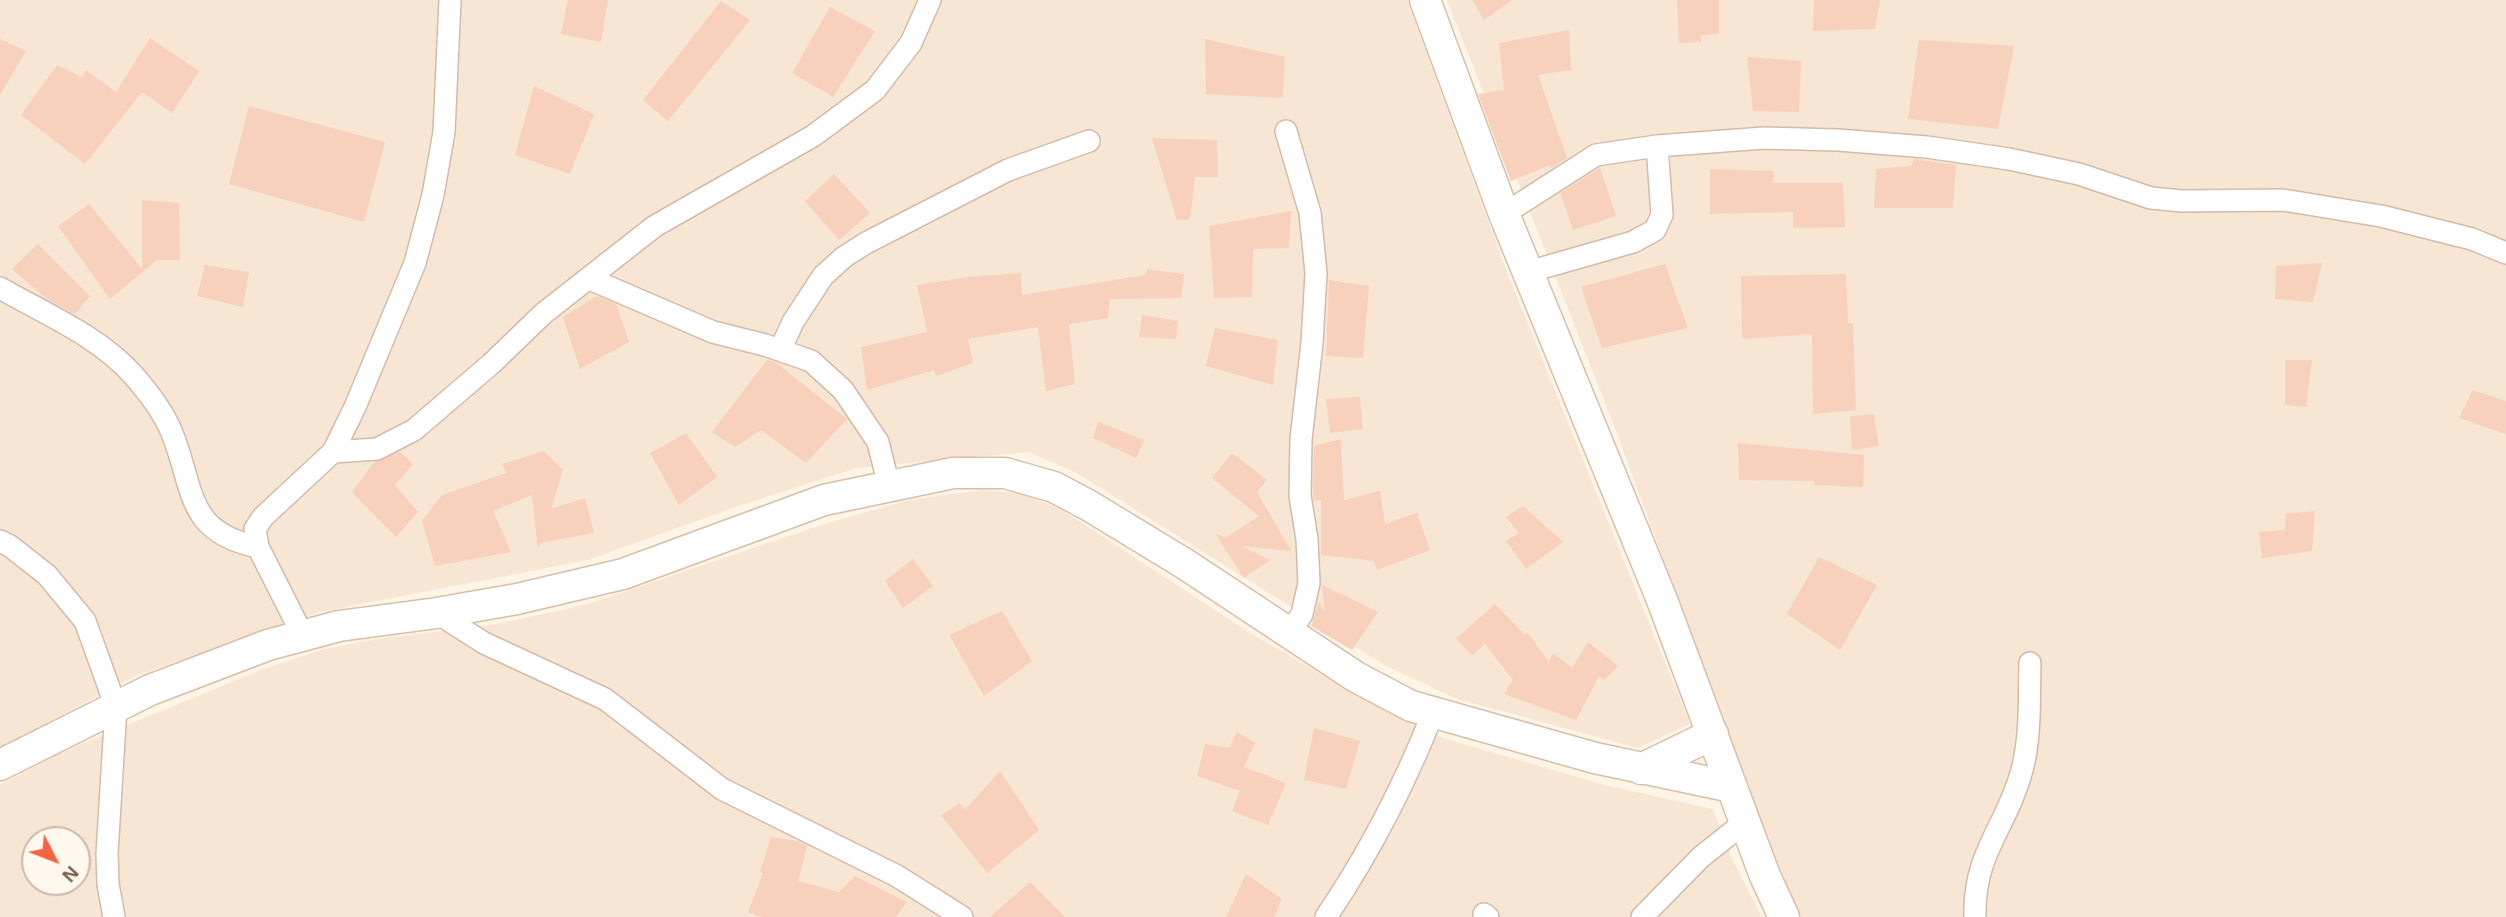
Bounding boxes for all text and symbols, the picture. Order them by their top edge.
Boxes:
north arrow [21,826,91,896]
text: N [58,862,83,886]

